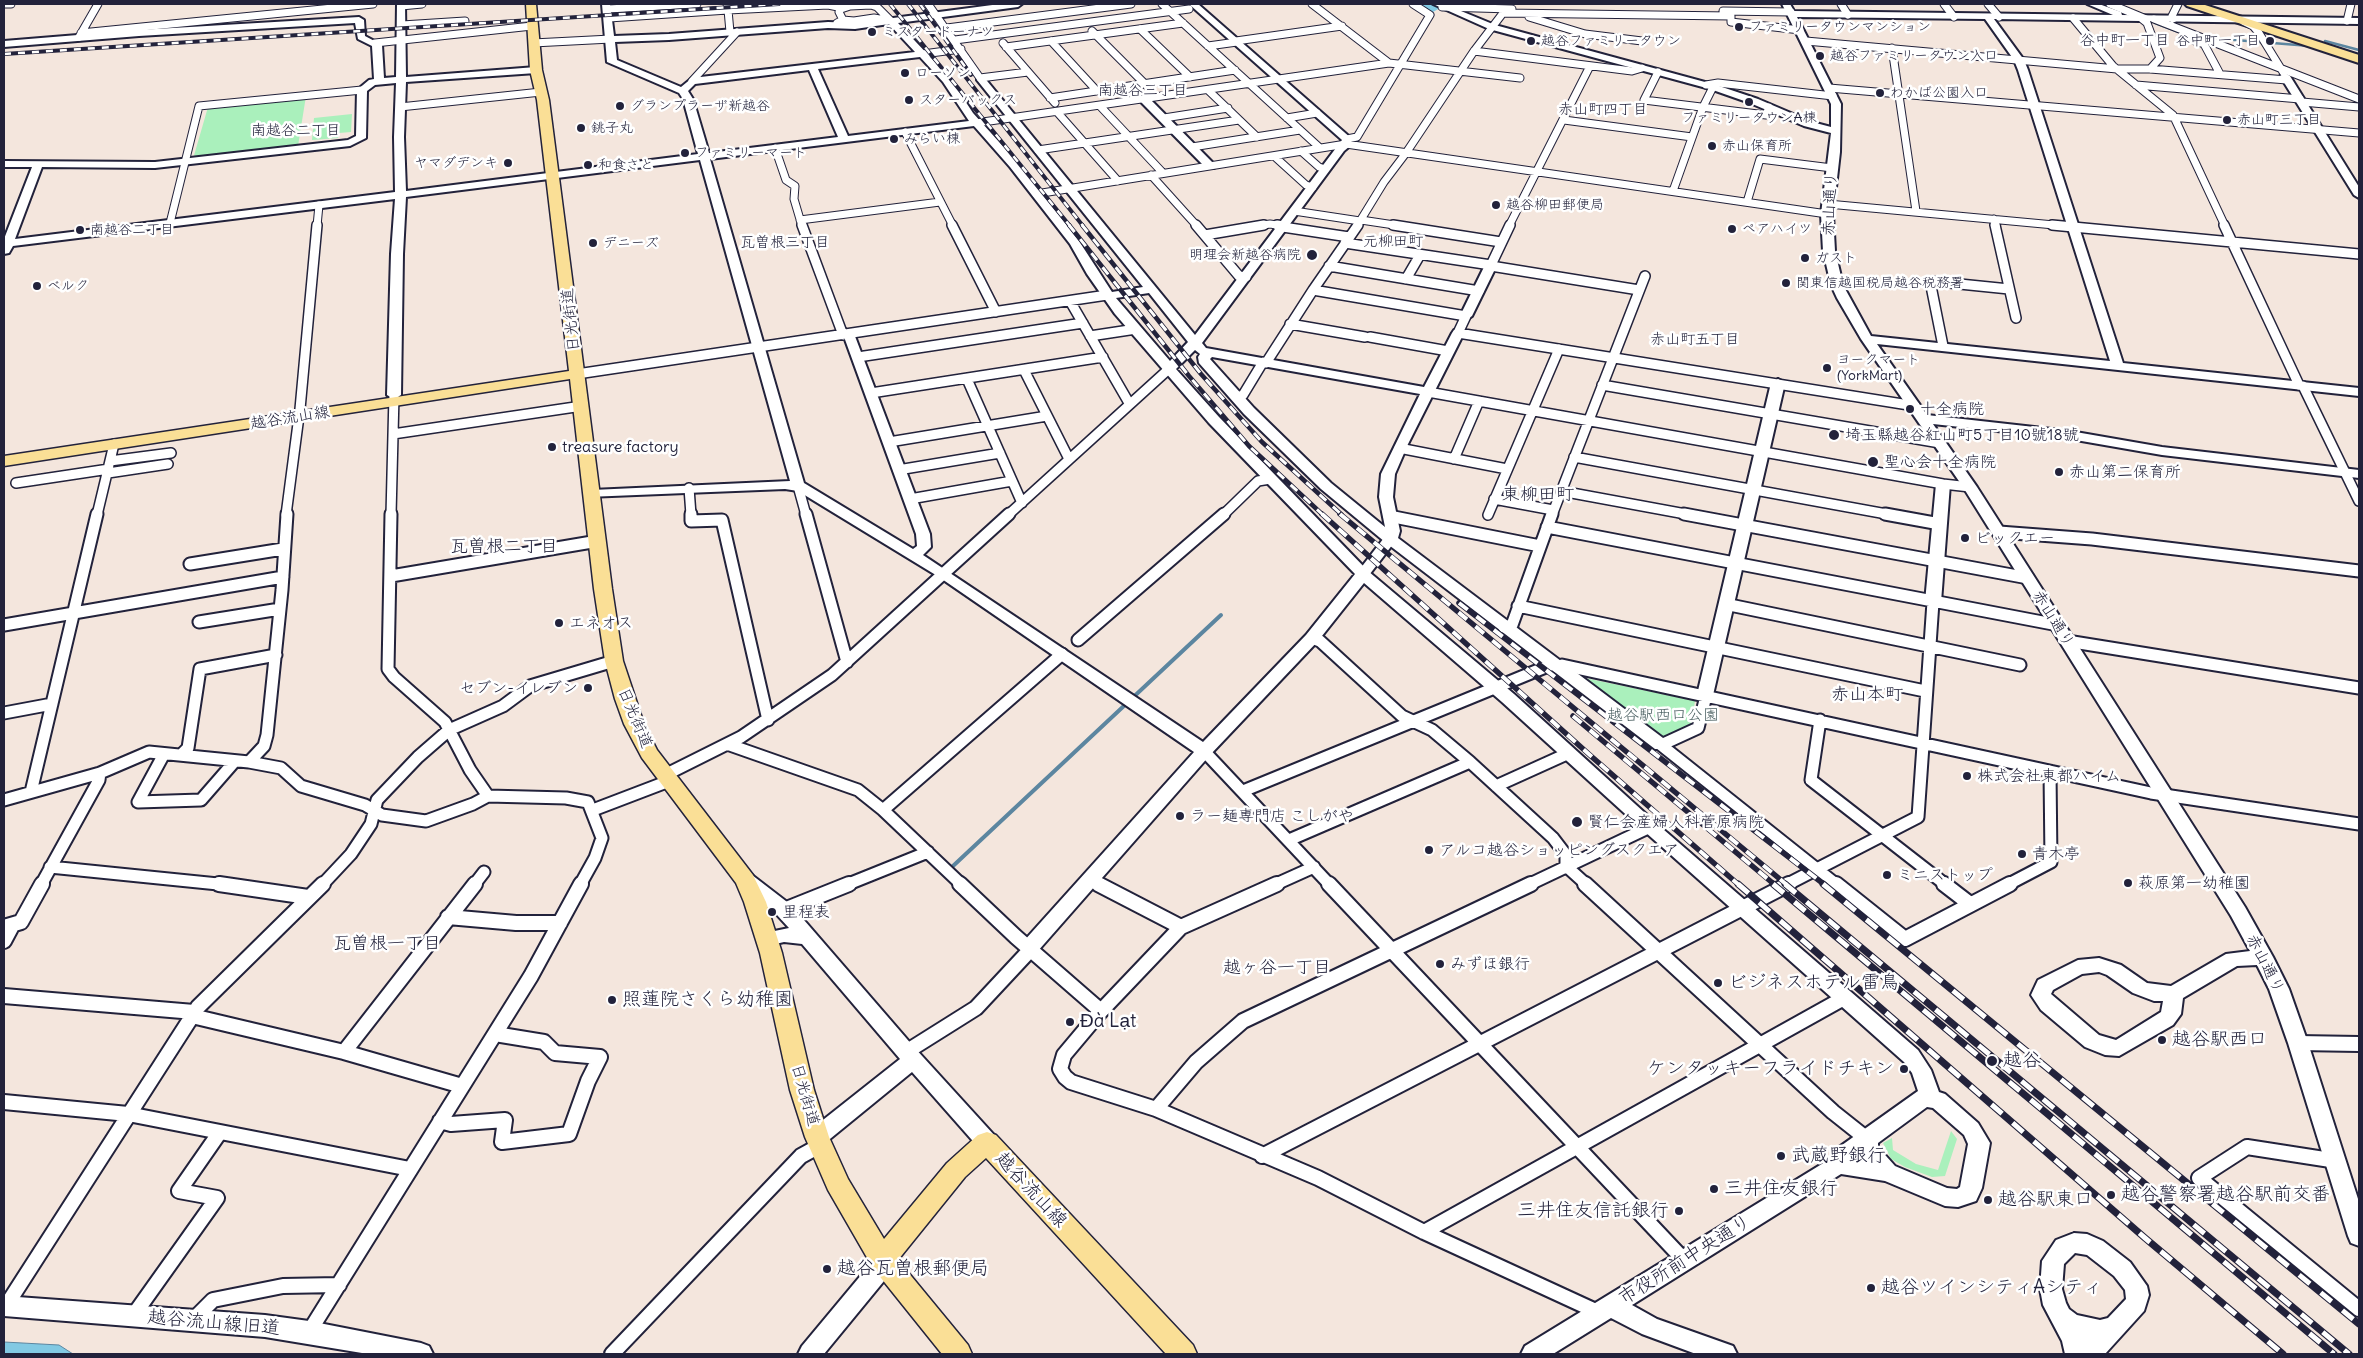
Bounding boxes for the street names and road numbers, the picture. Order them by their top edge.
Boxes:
street label: 赤山通り [1819,172,1841,236]
street label: 日光街道 [558,287,584,353]
street label: 越谷流山線 [249,402,331,434]
street label: 赤山通り [2028,587,2078,651]
street label: 日光街道 [614,685,656,751]
street label: 赤山通り [2242,931,2288,997]
street label: 日光街道 [787,1062,823,1128]
street label: 越谷流山線 [990,1147,1072,1233]
street label: 市役所前中央通り [1615,1210,1755,1310]
street label: 越谷流山線旧道 [147,1306,281,1340]

